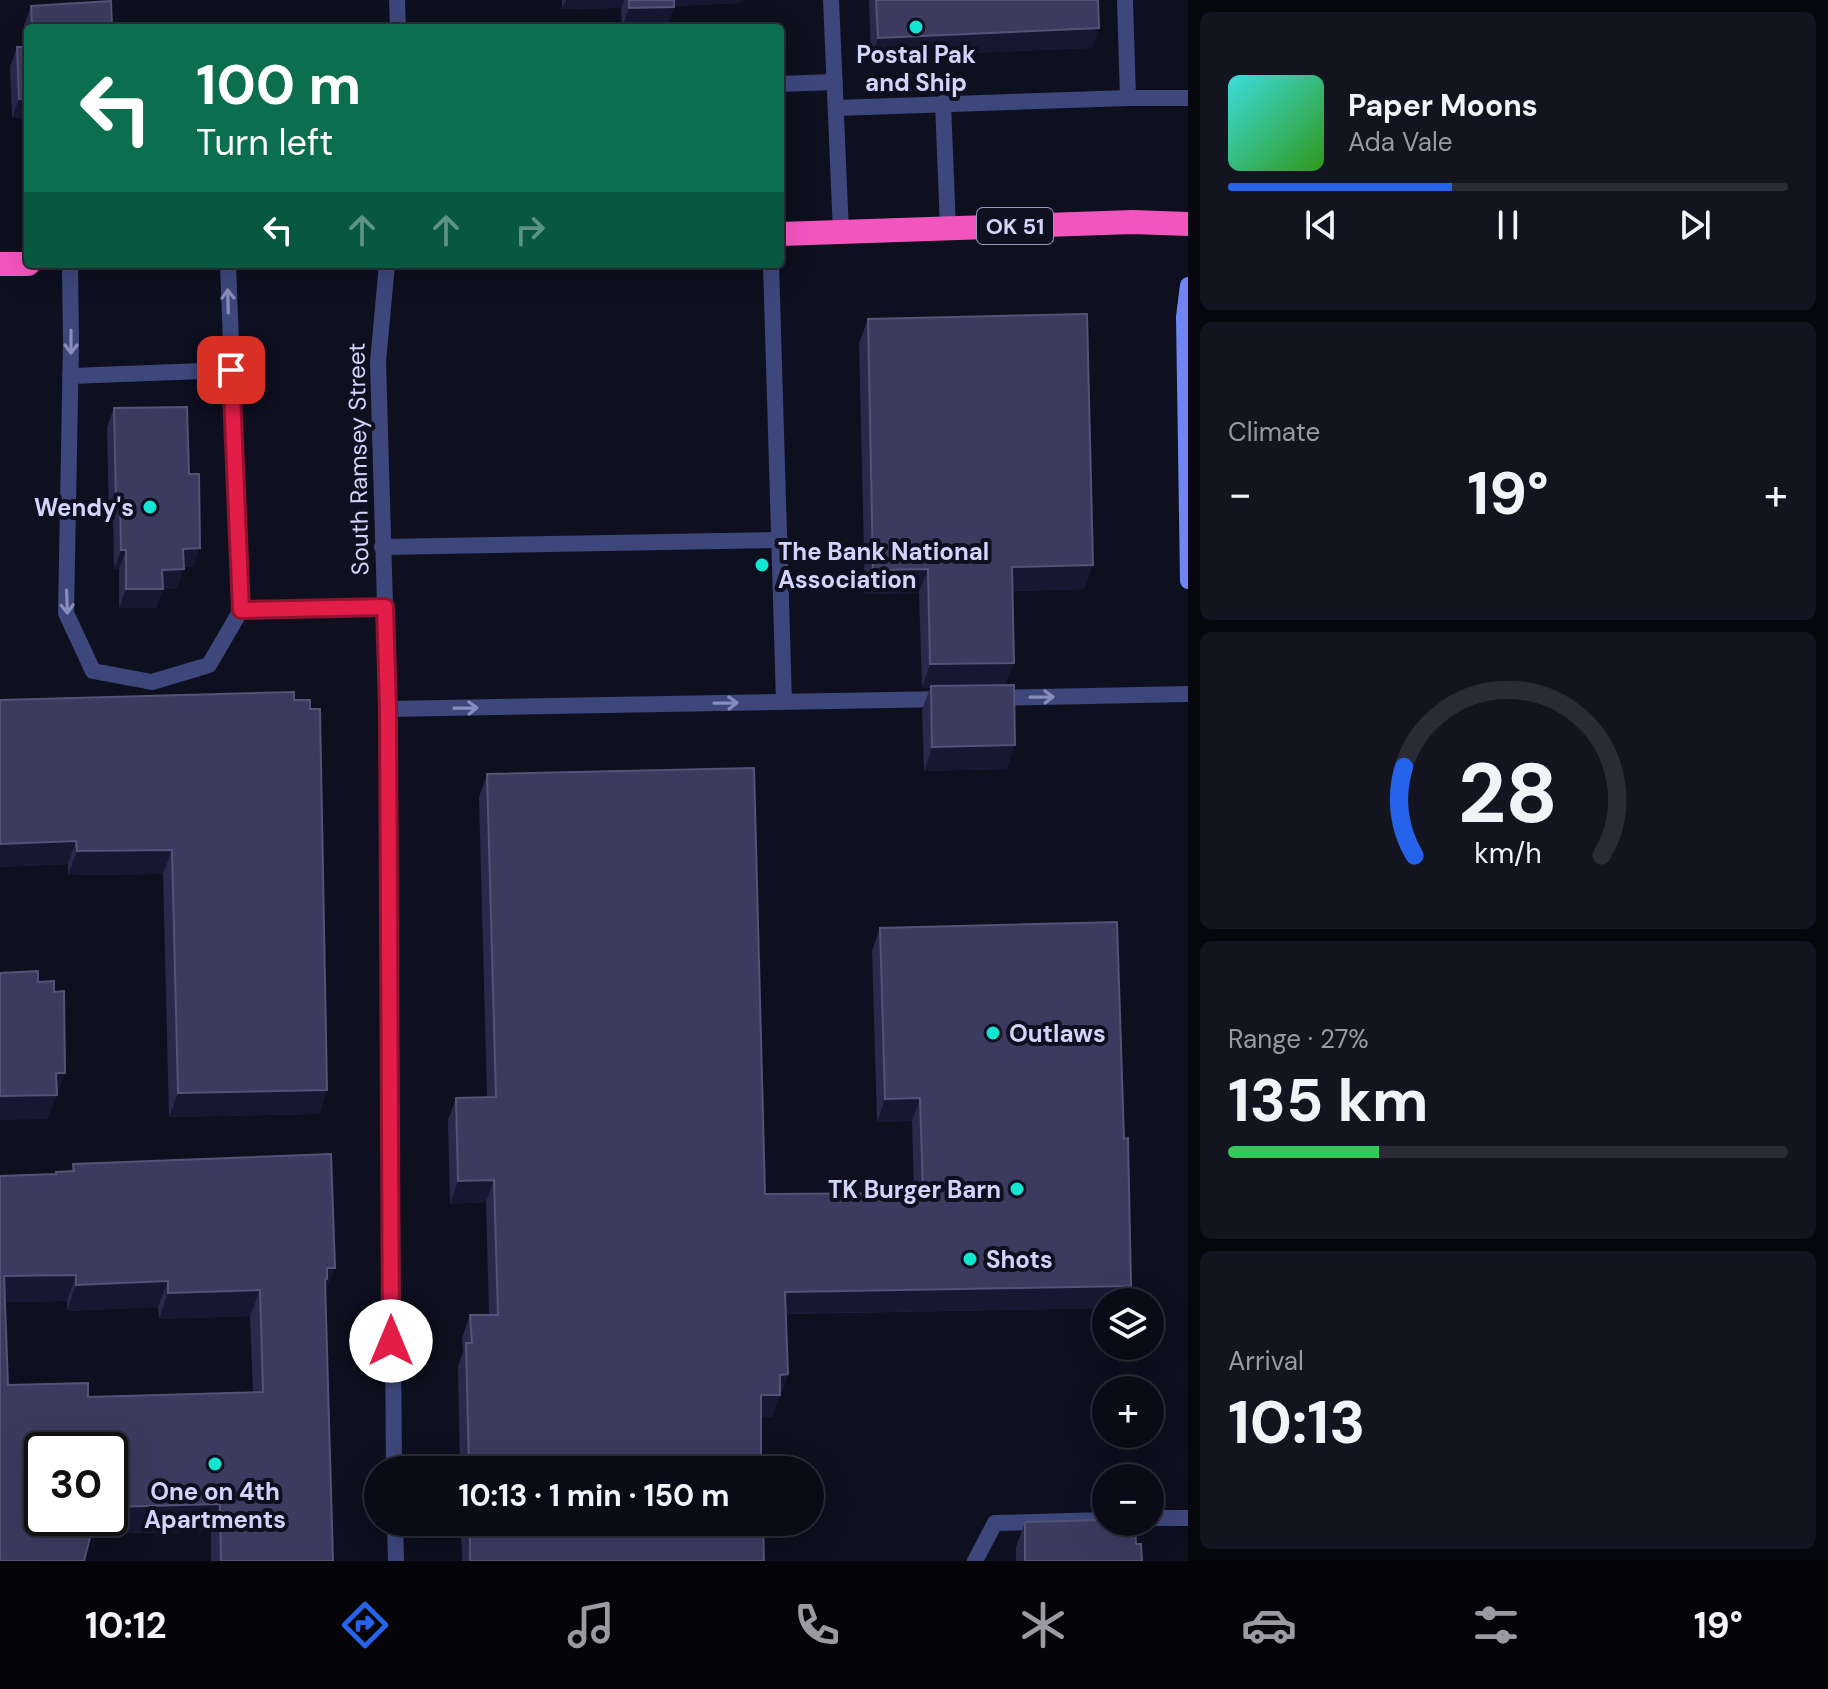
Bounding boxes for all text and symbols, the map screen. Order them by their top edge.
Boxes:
marker: Postal Pak and Ship [907,18,925,36]
place label: Postal Pak and Ship [856,39,976,98]
text: 100 m [196,48,361,121]
icon: left [64,56,168,160]
text: Paper Moons [1348,86,1538,125]
text: Turn left [196,119,333,166]
text: Ada Vale [1348,125,1453,159]
icon: previous [1299,203,1343,247]
icon: pause [1486,203,1530,247]
icon: next [1673,203,1717,247]
icon: left [256,208,300,252]
icon: ahead [340,208,384,252]
icon: ahead [424,208,468,252]
icon: right [508,208,552,252]
road number: OK 51 [977,208,1053,244]
one-way arrow [221,288,236,315]
one-way arrow [63,328,79,355]
pin [197,336,265,404]
street label: South Ramsey Street [340,342,376,576]
icon: arrive [209,348,253,392]
text: Climate [1228,415,1320,449]
text: 19° [1467,454,1549,533]
text: − [1228,465,1252,523]
text: + [1764,465,1788,523]
place label: Wendy's [34,492,134,523]
marker: Wendy's [141,498,159,516]
place label: The Bank National Association [778,536,989,595]
marker: The Bank National Association [753,556,771,574]
one-way arrow [60,588,75,615]
one-way arrow [1028,689,1055,705]
one-way arrow [712,695,739,710]
one-way arrow [452,700,479,715]
text: 28 [1458,739,1558,848]
text: km/h [1474,836,1542,873]
place label: Outlaws [1009,1018,1106,1049]
text: Range · 27% [1228,1022,1369,1056]
marker: Outlaws [984,1024,1002,1042]
text: 135 km [1228,1061,1429,1140]
place label: TK Burger Barn [828,1174,1001,1205]
marker: TK Burger Barn [1008,1180,1026,1198]
place label: Shots [986,1244,1053,1275]
marker: Shots [961,1250,979,1268]
map controls [1092,1288,1164,1536]
button: layers [1092,1288,1164,1360]
position arrow [349,1299,433,1383]
text: Arrival [1228,1344,1304,1378]
button: + [1092,1376,1164,1448]
text: 10:13 [1228,1383,1365,1462]
speed limit sign: 30 [24,1432,128,1536]
marker: One on 4th Apartments [206,1455,224,1473]
button: − [1092,1464,1164,1536]
place label: One on 4th Apartments [144,1476,286,1535]
text: 10:13 · 1 min · 150 m [459,1476,729,1515]
icon: directions [337,1597,393,1653]
icon: music [563,1597,619,1653]
icon: phone [789,1597,845,1653]
icon: climate [1015,1597,1071,1653]
icon: car [1241,1597,1297,1653]
icon: filters [1468,1597,1524,1653]
text: 10:12 [85,1602,167,1649]
text: 19° [1694,1602,1743,1649]

